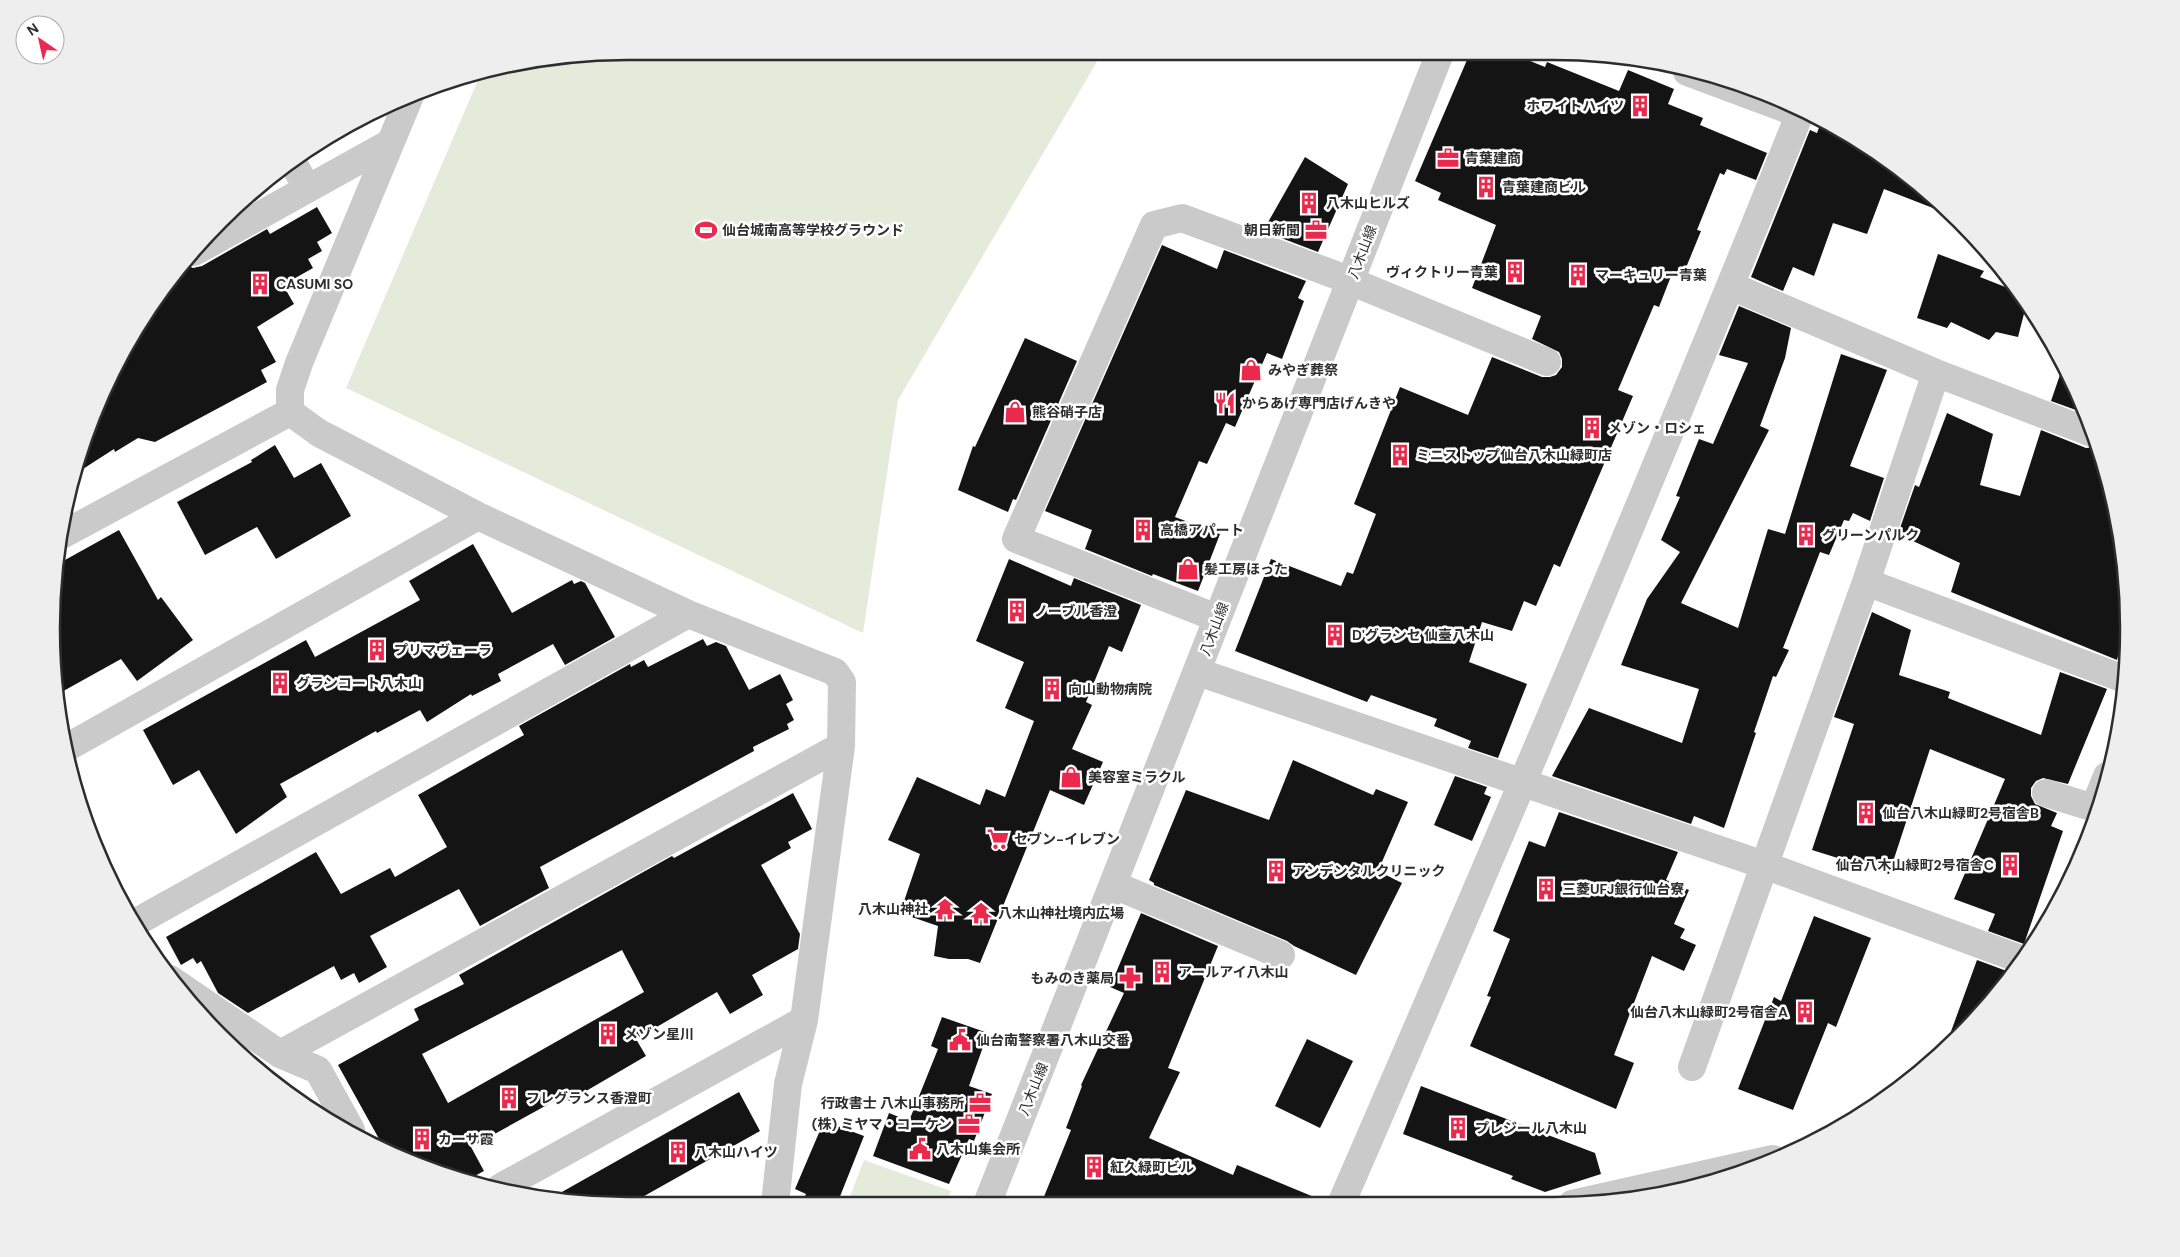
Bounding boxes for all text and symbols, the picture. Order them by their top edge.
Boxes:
north arrow [15,15,65,65]
text: N [23,19,42,40]
building icon: ホワイトハイツ [1627,93,1653,119]
place label: ホワイトハイツ [1526,97,1624,115]
office icon: 青葉建商 [1435,145,1461,171]
place label: 青葉建商 [1465,149,1521,167]
building icon: 青葉建商ビル [1473,174,1499,200]
place label: 青葉建商ビル [1502,178,1586,196]
building icon: 八木山ヒルズ [1296,190,1322,216]
place label: 八木山ヒルズ [1326,194,1410,212]
sports icon: 仙台城南高等学校グラウンド [693,217,719,243]
office icon: 朝日新聞 [1303,217,1329,243]
place label: 仙台城南高等学校グラウンド [722,221,904,239]
place label: 朝日新聞 [1244,221,1300,239]
street label: 八木山線 [1344,223,1380,281]
building icon: ヴィクトリー青葉 [1502,259,1528,285]
building icon: マーキュリー青葉 [1565,262,1591,288]
place label: ヴィクトリー青葉 [1386,263,1498,281]
place label: マーキュリー青葉 [1595,266,1707,284]
building icon: CASUMI SO [247,271,273,297]
place label: CASUMI SO [276,275,353,293]
shop icon: みやぎ葬祭 [1238,357,1264,383]
place label: みやぎ葬祭 [1268,361,1338,379]
restaurant icon: からあげ専門店げんきや [1212,390,1238,416]
place label: からあげ専門店げんきや [1242,394,1396,412]
shop icon: 熊谷硝子店 [1002,399,1028,425]
place label: 熊谷硝子店 [1032,403,1102,421]
building icon: メゾン・ロシェ [1579,415,1605,441]
place label: メゾン・ロシェ [1608,419,1706,437]
building icon: ミニストップ仙台八木山緑町店 [1387,442,1413,468]
place label: ミニストップ仙台八木山緑町店 [1416,446,1612,464]
building icon: 高橋アパート [1130,517,1156,543]
place label: 高橋アパート [1160,521,1244,539]
building icon: グリーンパルク [1793,522,1819,548]
place label: グリーンパルク [1822,526,1919,544]
shop icon: 髪工房ほった [1175,556,1201,582]
place label: 髪工房ほった [1204,560,1288,578]
building icon: ノーブル香澄 [1004,598,1030,624]
street label: 八木山線 [1196,600,1232,658]
place label: ノーブル香澄 [1034,602,1117,620]
building icon: D'グランセ 仙臺八木山 [1322,622,1348,648]
place label: D'グランセ 仙臺八木山 [1352,626,1494,644]
building icon: プリマヴェーラ [364,637,390,663]
place label: プリマヴェーラ [394,641,492,659]
building icon: グランコート八木山 [267,670,293,696]
place label: グランコート八木山 [296,674,422,692]
building icon: 向山動物病院 [1039,676,1065,702]
place label: 向山動物病院 [1068,680,1152,698]
shop icon: 美容室ミラクル [1058,764,1084,790]
place label: 美容室ミラクル [1088,768,1186,786]
building icon: 仙台八木山緑町2号宿舎B [1853,800,1879,826]
place label: 仙台八木山緑町2号宿舎B [1882,804,2039,822]
supermarket icon: セブン-イレブン [985,826,1011,852]
place label: セブン-イレブン [1014,830,1120,848]
building icon: 仙台八木山緑町2号宿舎C [1997,852,2023,878]
place label: 仙台八木山緑町2号宿舎C [1836,856,1994,874]
building icon: アンデンタルクリニック [1263,858,1289,884]
place label: アンデンタルクリニック [1292,862,1445,880]
building icon: 三菱UFJ銀行仙台寮 [1533,876,1559,902]
place label: 三菱UFJ銀行仙台寮 [1562,880,1684,898]
temple icon: 八木山神社 [932,896,958,922]
place label: 八木山神社 [858,900,928,918]
temple icon: 八木山神社境内広場 [968,900,994,926]
place label: 八木山神社境内広場 [998,904,1124,922]
building icon: アールアイ八木山 [1149,959,1175,985]
place label: アールアイ八木山 [1178,963,1288,981]
pharmacy icon: もみのき薬局 [1117,965,1143,991]
place label: もみのき薬局 [1030,969,1114,987]
building icon: 仙台八木山緑町2号宿舎A [1792,999,1818,1025]
place label: 仙台八木山緑町2号宿舎A [1630,1003,1788,1021]
building icon: メゾン星川 [595,1021,621,1047]
place label: メゾン星川 [624,1025,694,1043]
public building icon: 仙台南警察署八木山交番 [947,1027,973,1053]
place label: 仙台南警察署八木山交番 [976,1031,1130,1049]
street label: 八木山線 [1014,1060,1052,1118]
building icon: フレグランス香澄町 [496,1085,522,1111]
place label: フレグランス香澄町 [526,1089,652,1107]
office icon: 行政書士 八木山事務所 [967,1090,993,1116]
place label: 行政書士 八木山事務所 [821,1094,964,1112]
office icon: (株) ミヤマ・コーケン [956,1111,982,1137]
place label: (株) ミヤマ・コーケン [812,1115,952,1133]
building icon: プレジール八木山 [1445,1115,1471,1141]
place label: プレジール八木山 [1475,1119,1587,1137]
building icon: カーサ霞 [409,1126,435,1152]
place label: カーサ霞 [438,1130,494,1148]
public building icon: 八木山集会所 [907,1136,933,1162]
building icon: 八木山ハイツ [665,1139,691,1165]
place label: 八木山集会所 [936,1140,1020,1158]
place label: 八木山ハイツ [694,1143,778,1161]
building icon: 紅久緑町ビル [1081,1154,1107,1180]
place label: 紅久緑町ビル [1110,1158,1194,1176]

